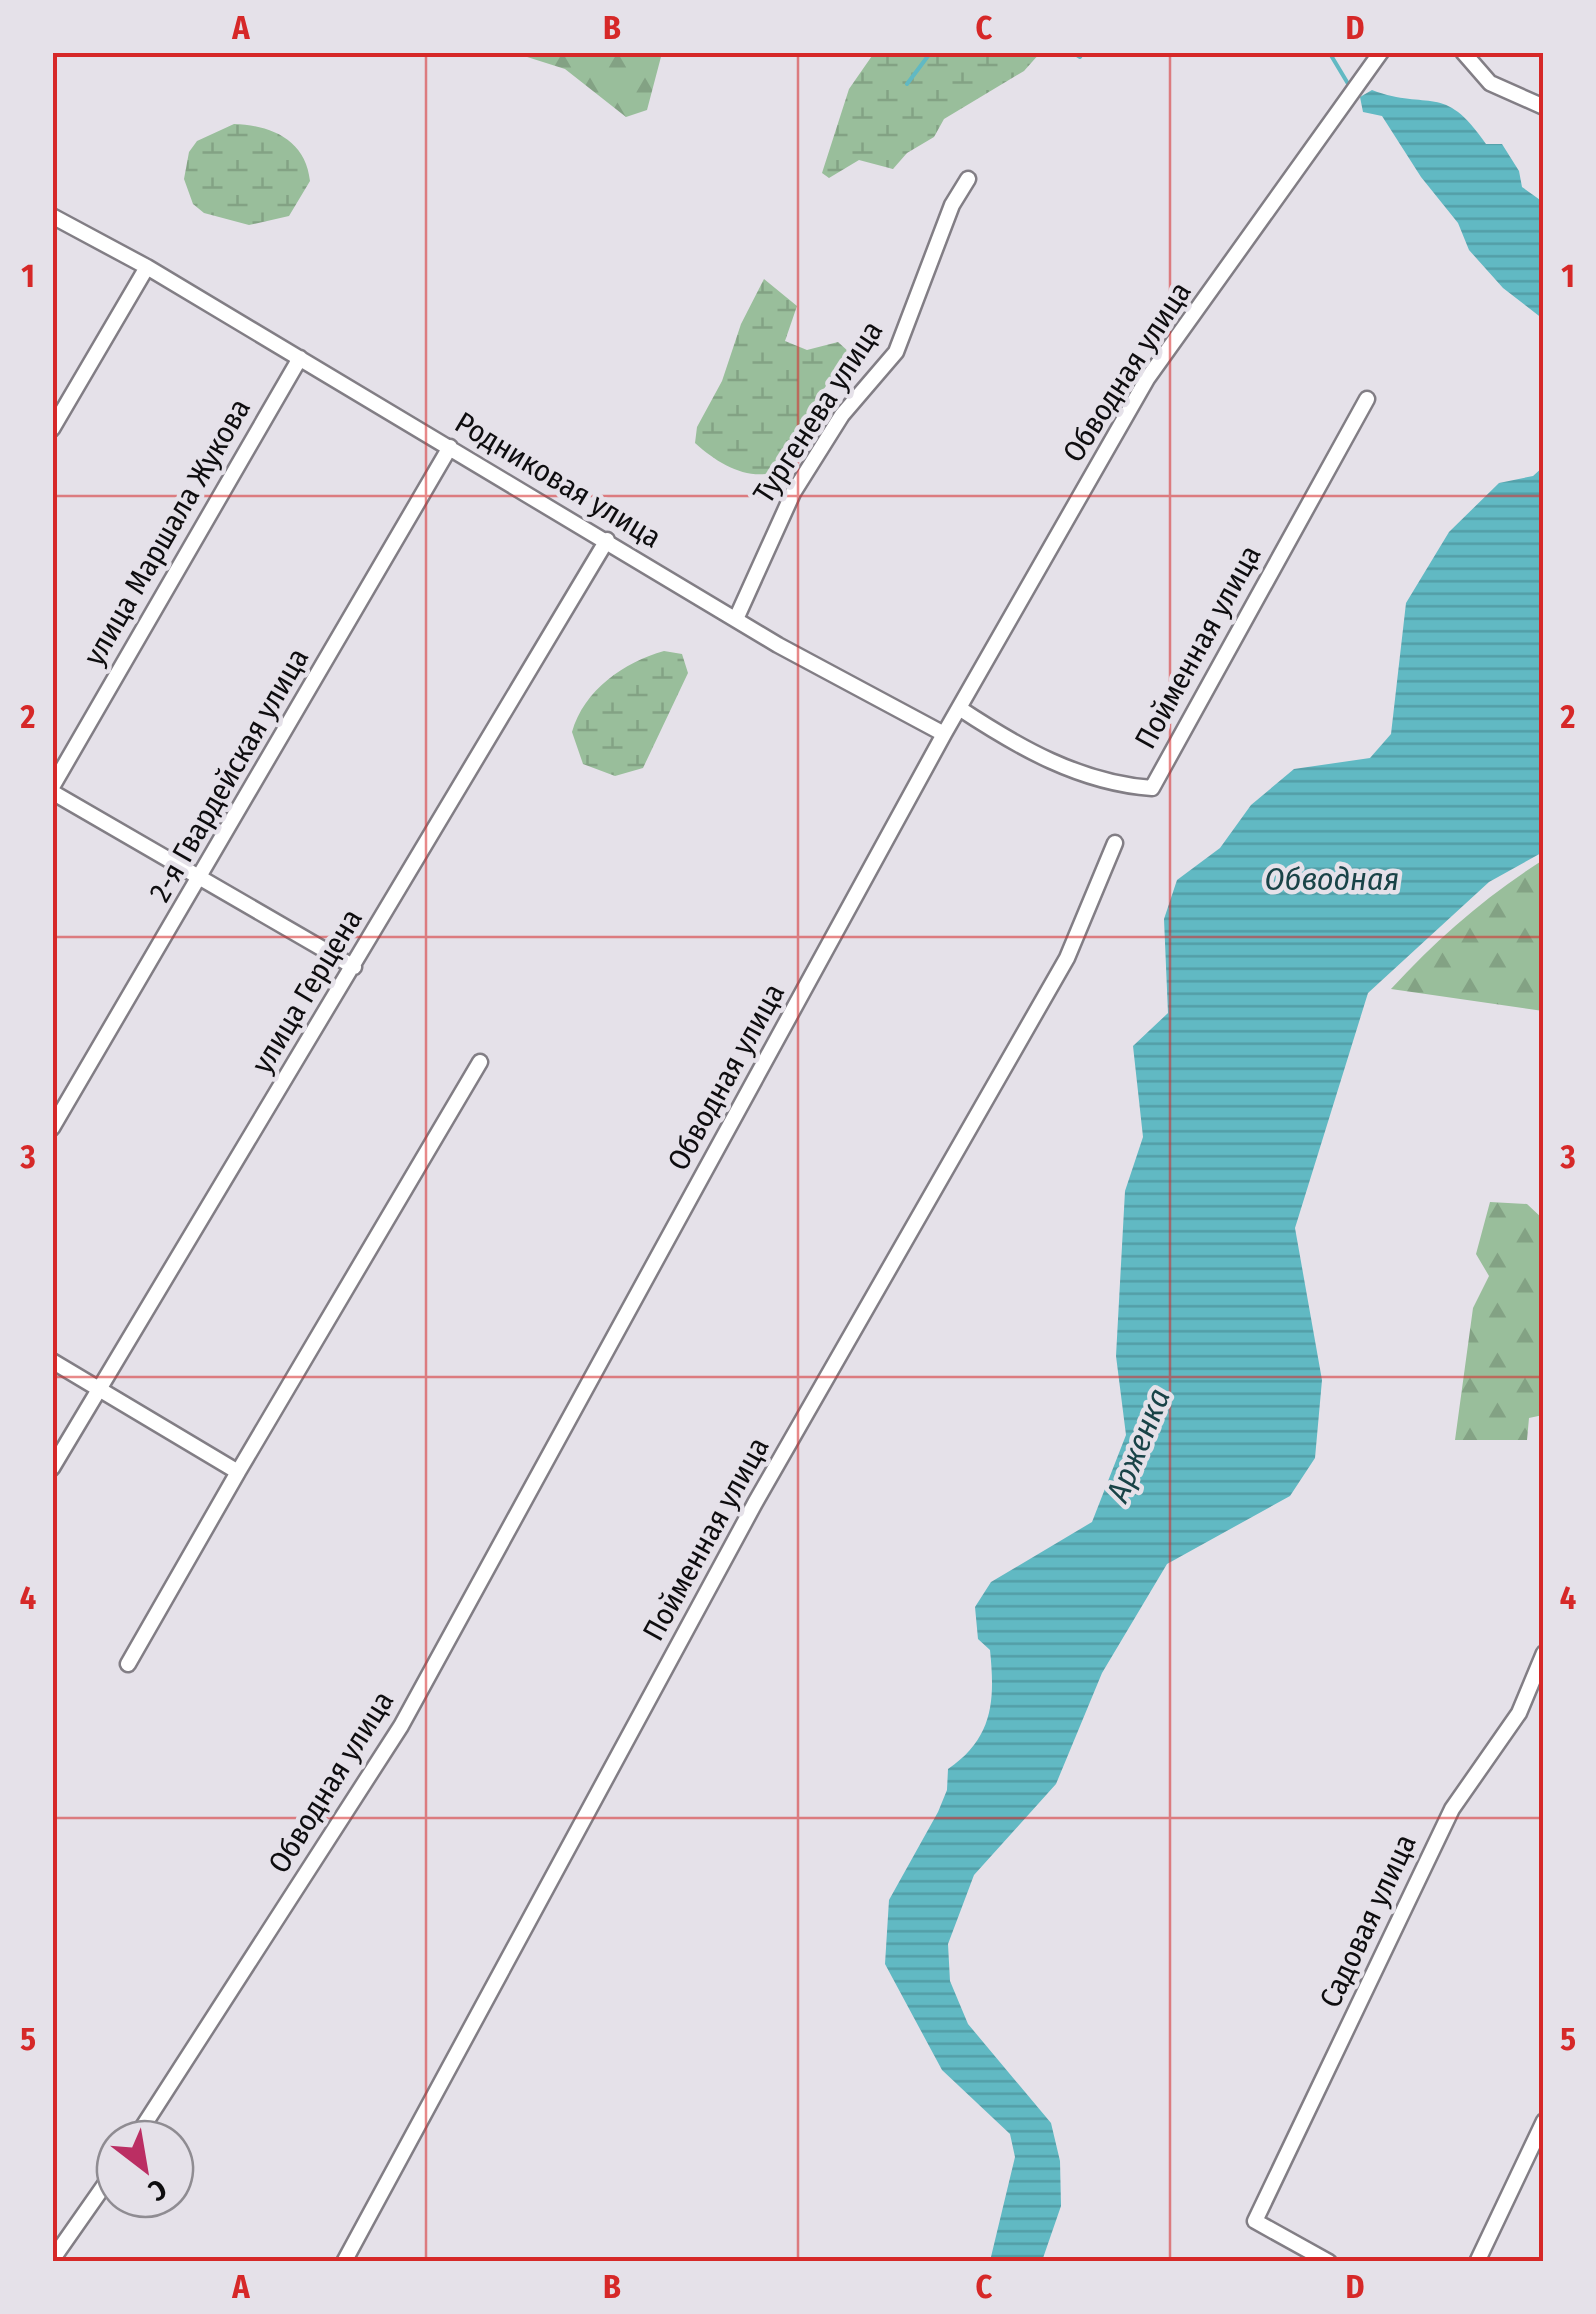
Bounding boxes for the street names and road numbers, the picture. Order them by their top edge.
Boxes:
street label: Обводная улица [1055,275,1199,469]
street label: Тургенева улица [746,314,890,510]
street label: улица Маршала Жукова [76,392,258,672]
street label: Родниковая улица [449,404,667,556]
street label: Пойменная улица [1127,539,1269,755]
street label: 2-я Гвардейская улица [142,642,316,908]
street label: улица Герцена [244,902,370,1080]
street label: Обводная улица [660,977,792,1177]
street label: Пойменная улица [635,1431,777,1647]
street label: Обводная улица [261,1684,401,1880]
street label: Садовая улица [1312,1829,1424,2013]

